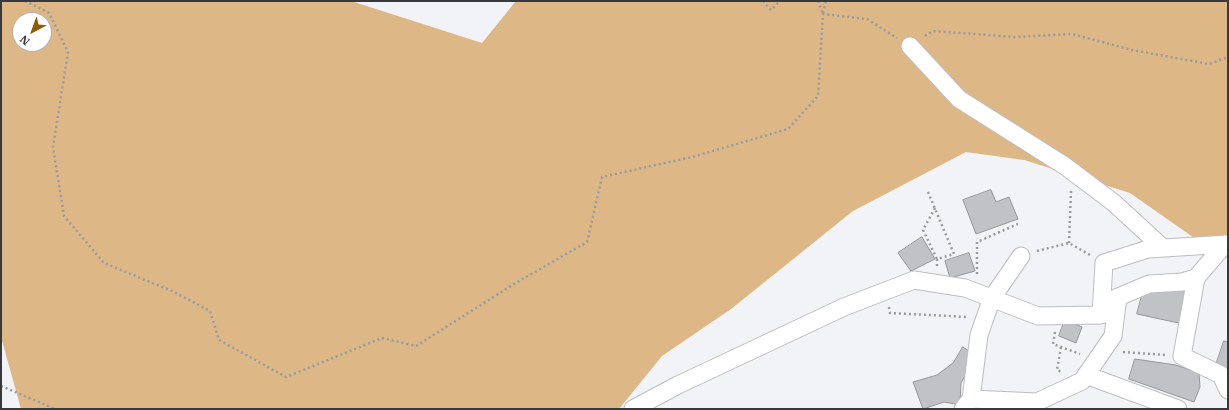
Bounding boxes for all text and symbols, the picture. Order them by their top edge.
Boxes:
north arrow [12,12,52,52]
text: N [17,32,33,48]

